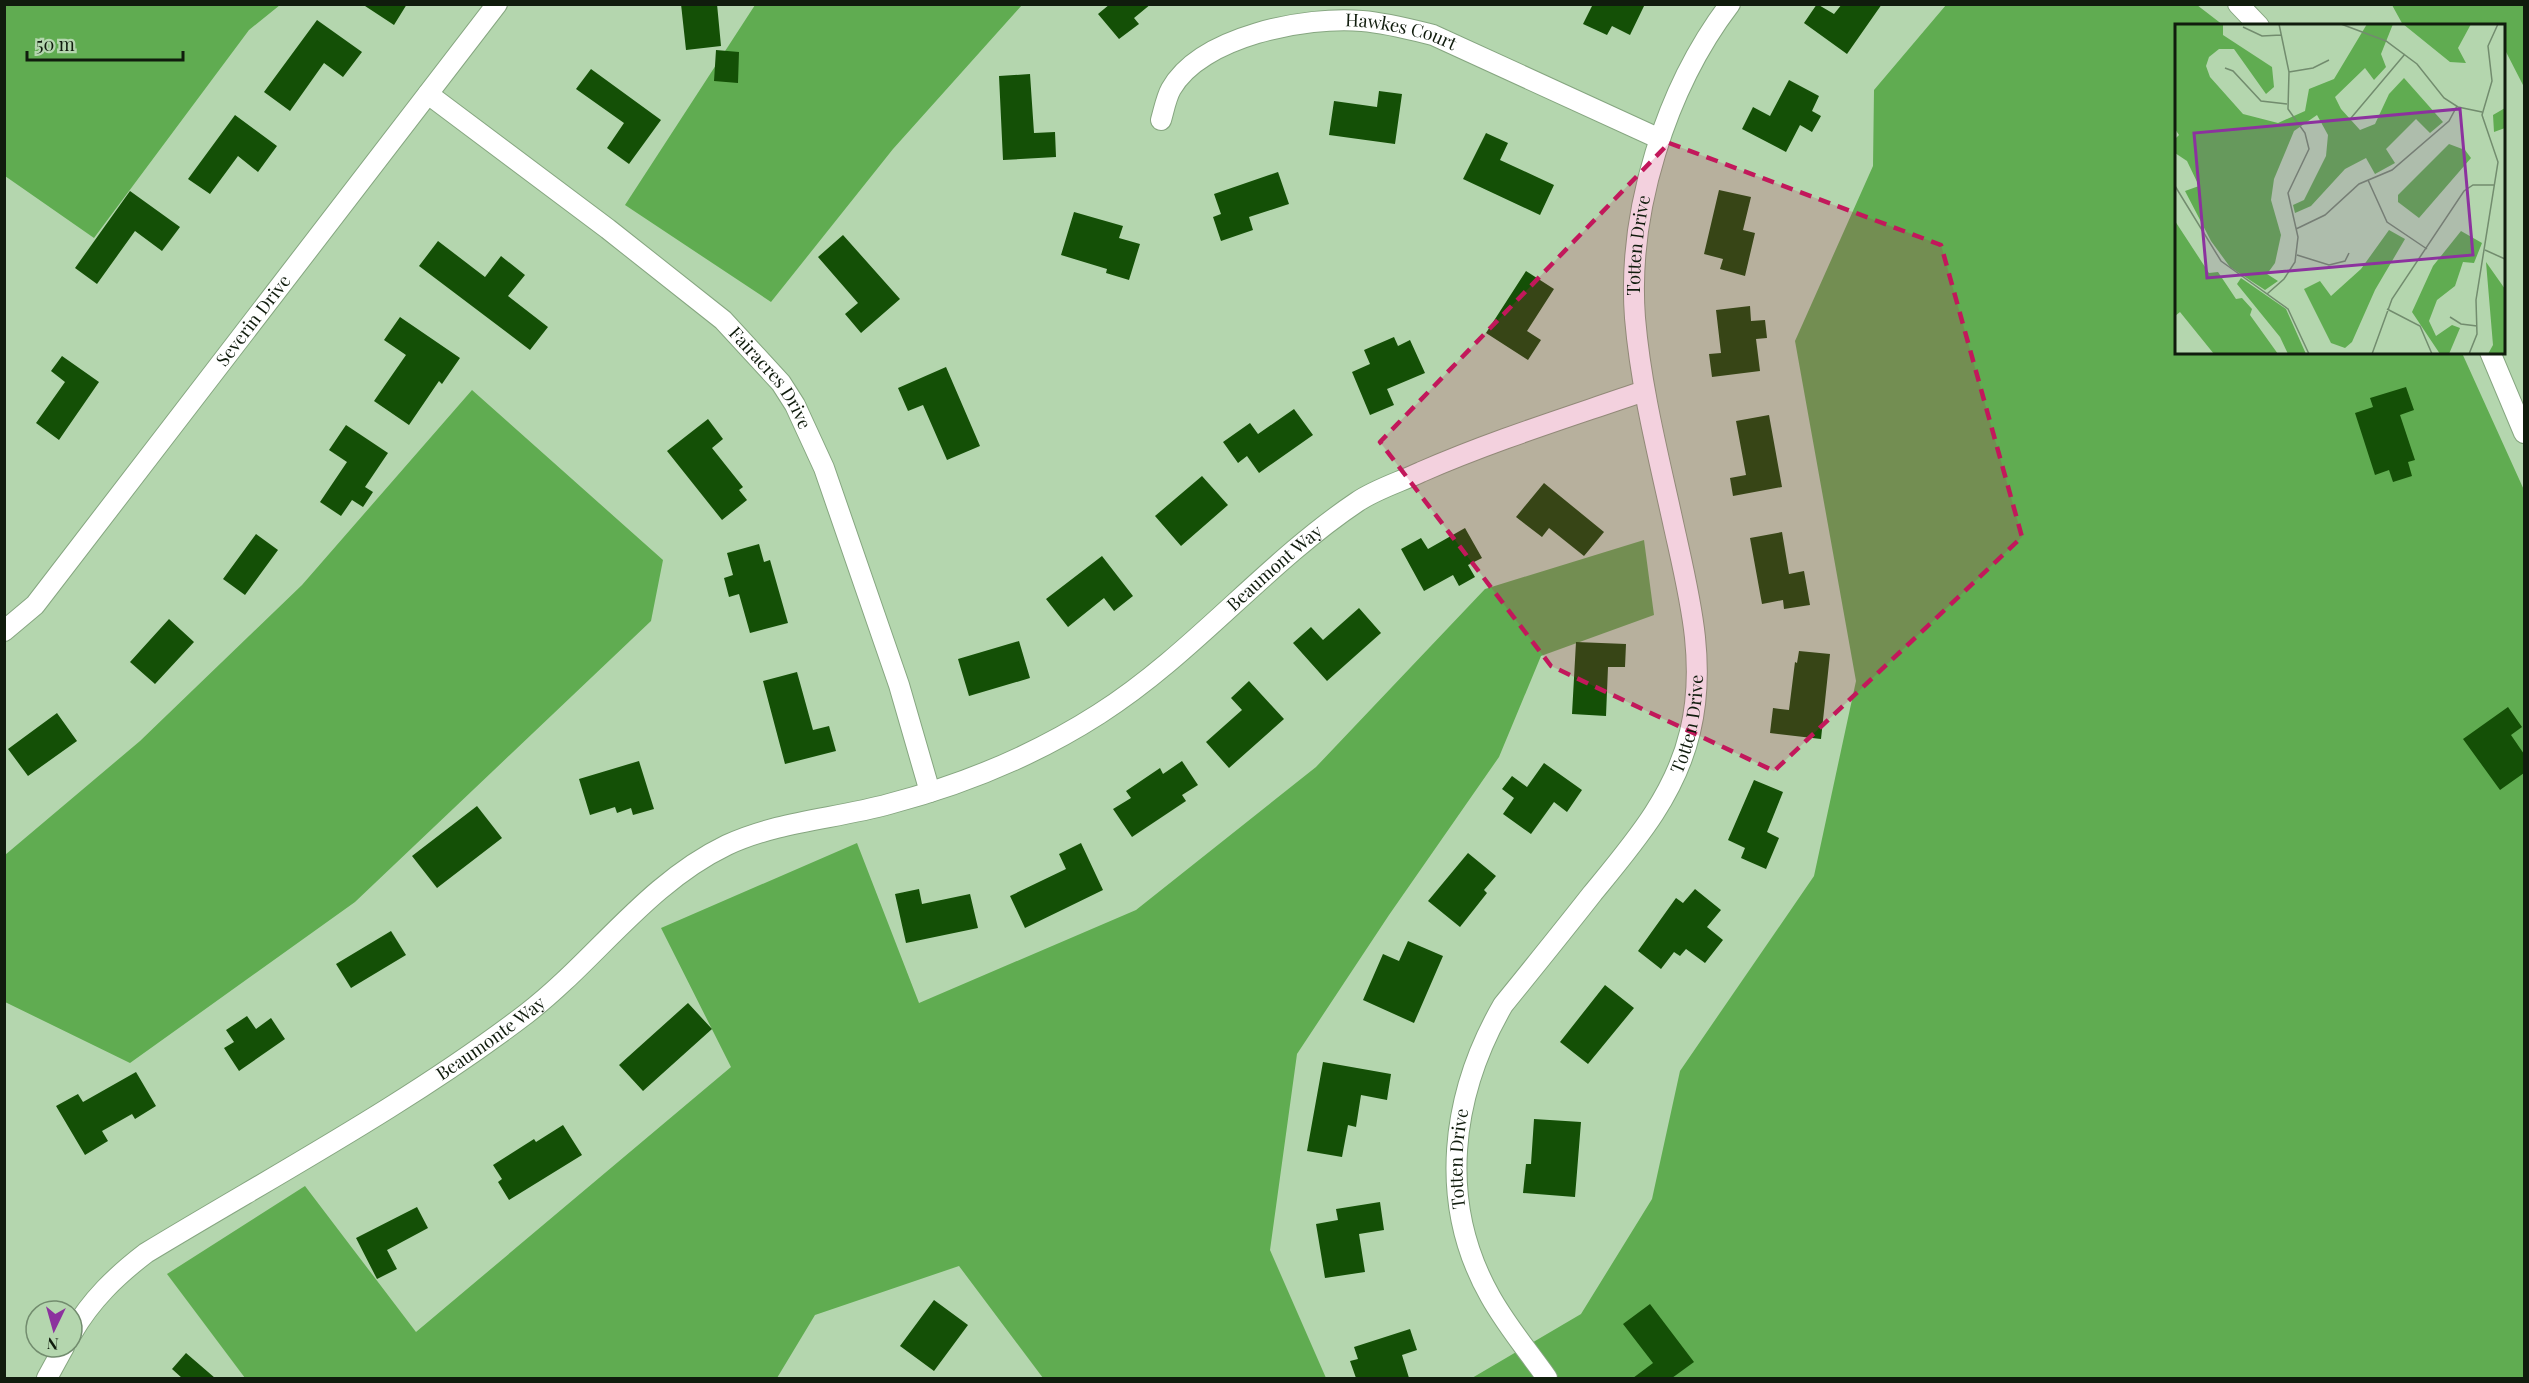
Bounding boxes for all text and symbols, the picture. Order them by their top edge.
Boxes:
street label: Hawkes Court [1345,7,1462,56]
scale bar [27,24,183,62]
inset map [2175,24,2505,354]
text: 50 m [36,32,75,56]
street label: Totten Drive [1621,193,1655,295]
street label: Severin Drive [210,270,295,371]
street label: Fairacres Drive [724,321,817,433]
street label: Beaumont Way [1221,519,1327,616]
street label: Totten Drive [1664,674,1708,777]
street label: Beaumonte Way [431,990,550,1085]
street label: Totten Drive [1443,1106,1473,1211]
north arrow [24,1299,84,1359]
text: N [46,1333,59,1355]

